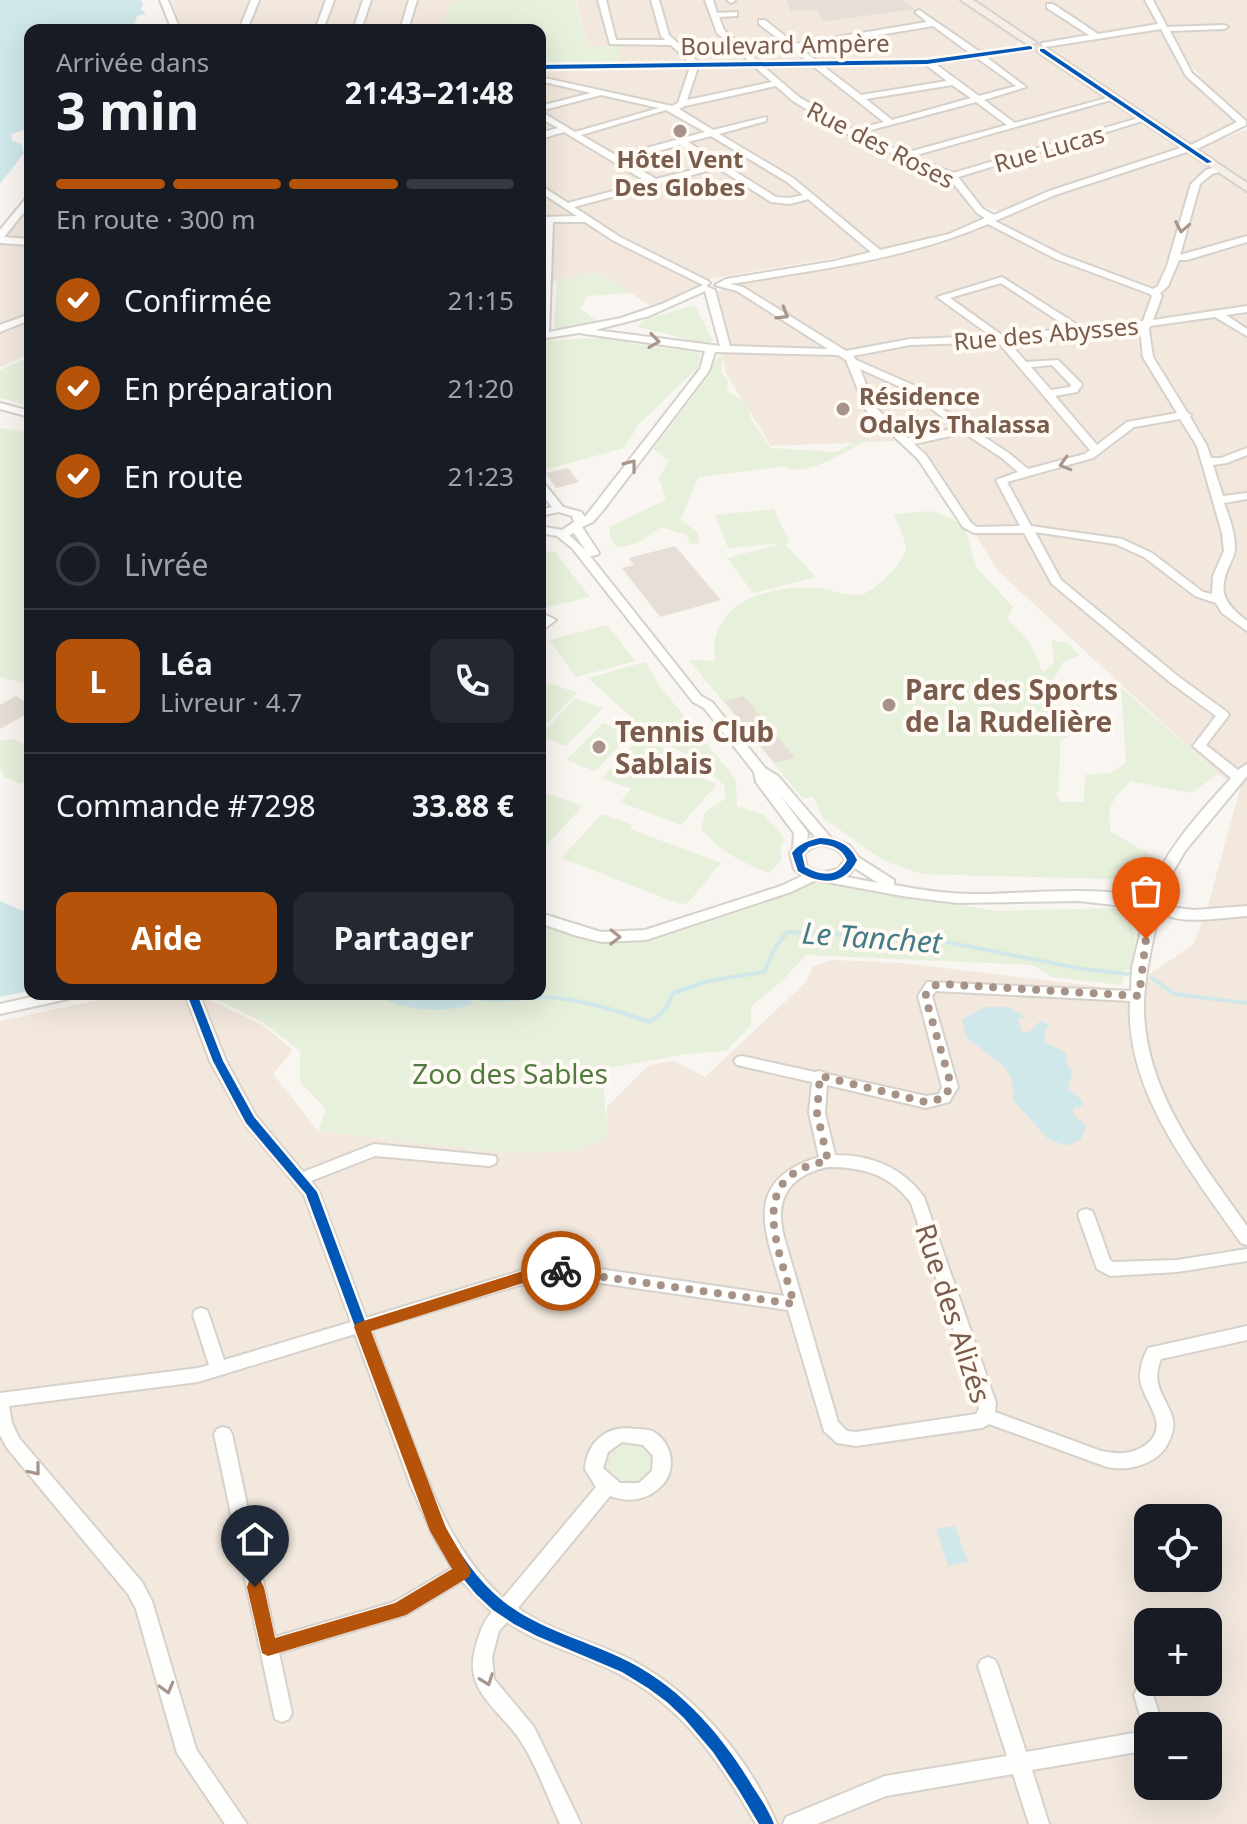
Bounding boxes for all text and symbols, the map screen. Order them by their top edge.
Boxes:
street label: Boulevard Ampère [680,26,890,62]
text: Arrivée dans [56,44,209,80]
text: 21:43–21:48 [345,72,514,113]
text: 3 min [56,74,199,145]
street label: Rue des Roses [802,93,960,195]
street label: Rue Lucas [990,117,1108,179]
marker: Hôtel Vent Des Globes [671,122,689,140]
place label: Hôtel Vent Des Globes [614,142,746,203]
text: En route · 300 m [56,201,256,237]
one-way arrow [1174,219,1191,233]
icon: check [56,278,100,322]
text: Confirmée [124,280,272,321]
text: 21:15 [448,282,514,318]
one-way arrow [774,304,789,320]
street label: Rue des Abysses [952,308,1140,358]
one-way arrow [647,332,661,349]
icon: check [56,366,100,410]
text: En préparation [124,368,333,409]
text: 21:20 [448,370,514,406]
place label: Résidence Odalys Thalassa [859,379,1051,440]
marker: Résidence Odalys Thalassa [834,400,852,418]
icon: check [56,454,100,498]
one-way arrow [1059,455,1072,471]
text: En route [124,456,243,497]
text: 21:23 [448,458,514,494]
one-way arrow [621,459,635,474]
text: Livrée [124,544,208,585]
button: phone [430,639,514,723]
text: Léa [160,643,213,684]
text: L [90,661,106,702]
place label: Parc des Sports de la Rudelière [905,670,1118,740]
text: Livreur · 4.7 [160,684,302,720]
marker: Parc des Sports de la Rudelière [880,696,898,714]
place label: Tennis Club Sablais [615,712,774,782]
marker: Tennis Club Sablais [590,738,608,756]
text: Commande #7298 [56,785,316,826]
text: 33.88 € [412,785,514,826]
pin [1112,857,1180,939]
icon: bag [1124,869,1168,913]
button: Aide [56,892,277,984]
button: Partager [293,892,514,984]
water label: Le Tanchet [801,912,944,962]
one-way arrow [609,928,622,945]
park label: Zoo des Sables [412,1054,608,1092]
street label: Rue des Alizés [907,1219,1001,1407]
courier [521,1231,601,1311]
icon: bike [539,1249,583,1293]
one-way arrow [25,1461,40,1476]
map controls [1134,1504,1222,1800]
button: locate [1134,1504,1222,1592]
pin [221,1505,289,1587]
icon: home [233,1517,277,1561]
button: + [1134,1608,1222,1696]
one-way arrow [477,1672,493,1686]
one-way arrow [158,1681,175,1695]
button: − [1134,1712,1222,1800]

